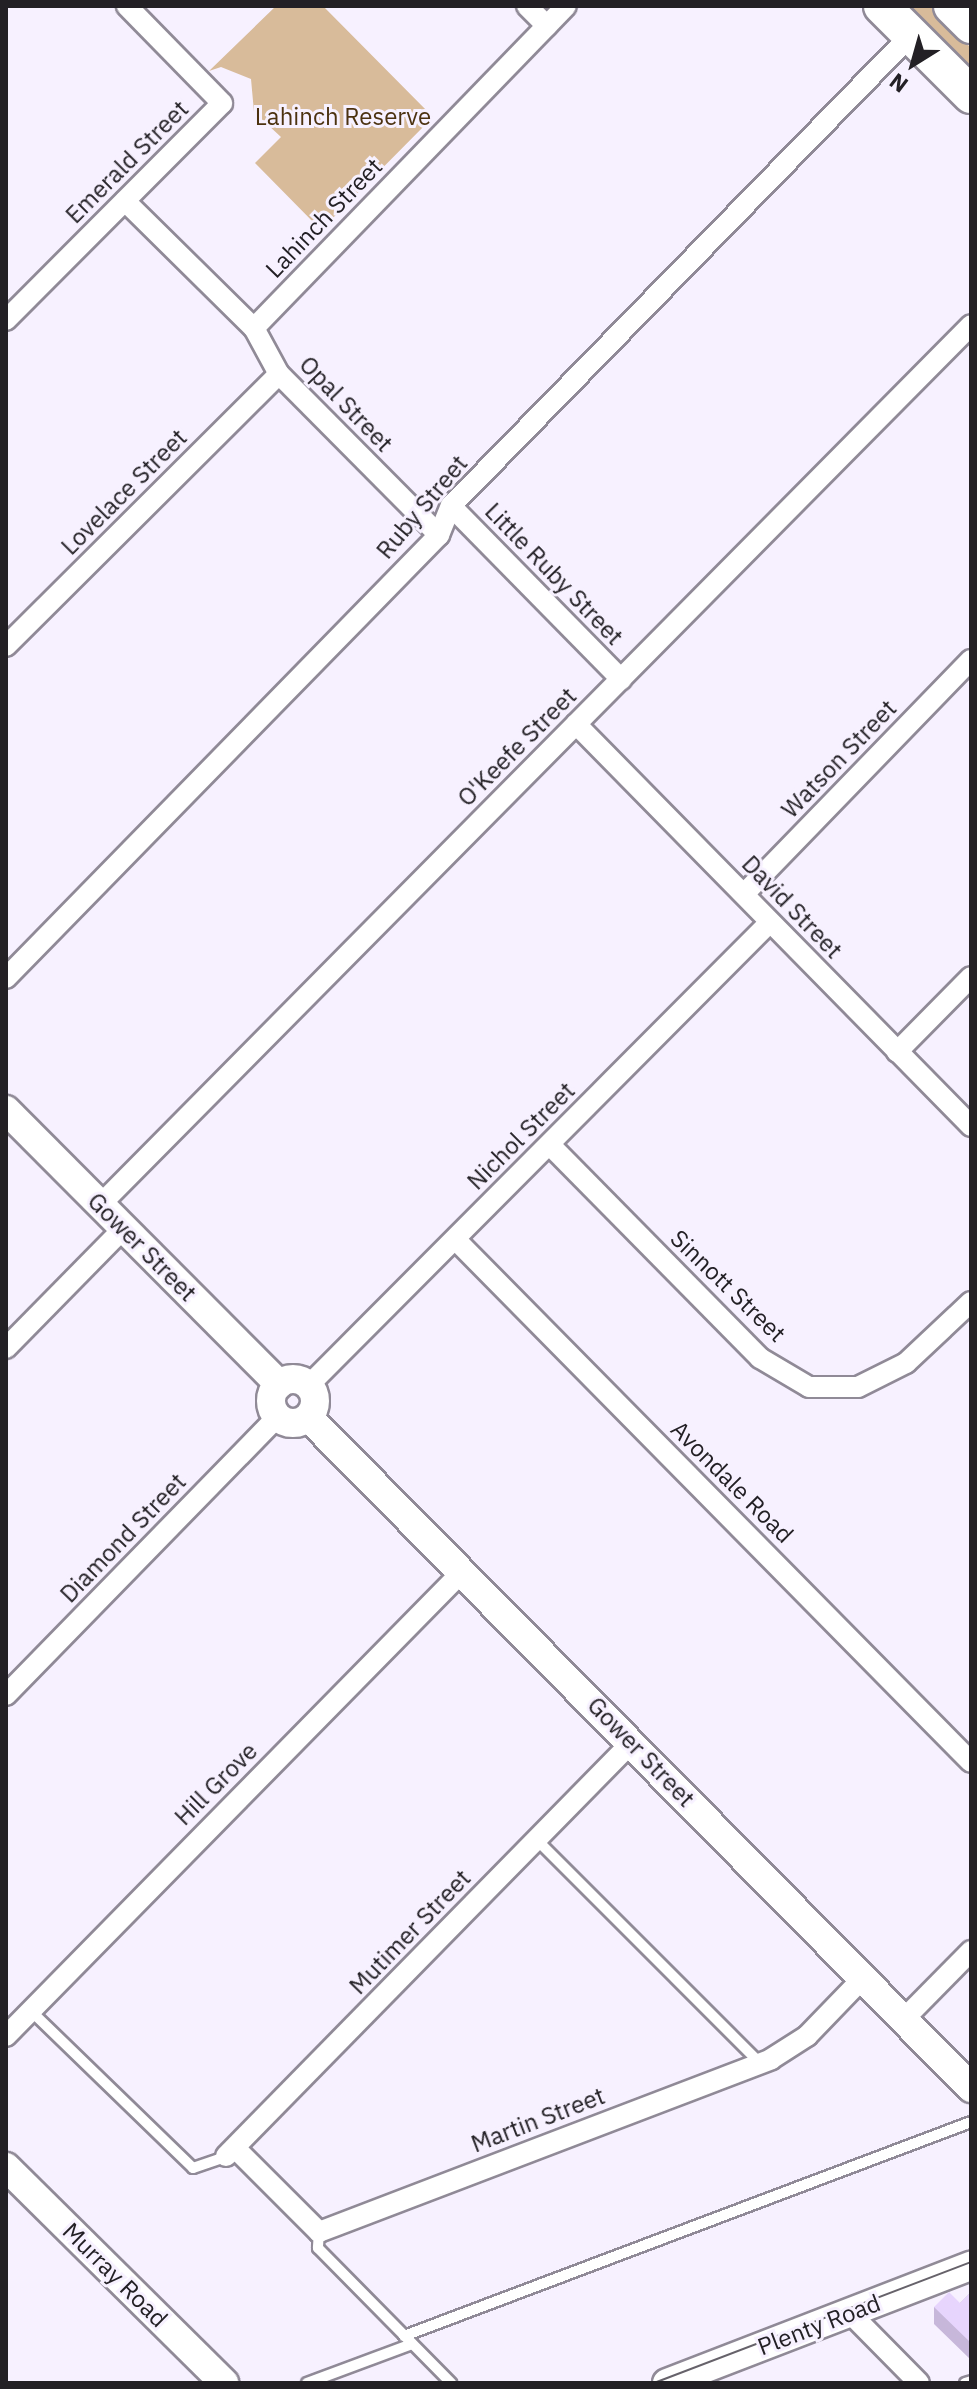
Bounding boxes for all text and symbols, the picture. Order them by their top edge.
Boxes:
north arrow [873,24,953,104]
text: N [883,67,913,100]
street label: Emerald Street [60,95,194,229]
park label: Lahinch Reserve [255,103,431,131]
street label: Lahinch Street [260,152,388,284]
street label: Opal Street [293,350,399,458]
street label: Lovelace Street [55,423,193,561]
street label: Ruby Street [370,449,474,565]
street label: Little Ruby Street [479,497,629,651]
street label: O'Keefe Street [452,682,582,812]
street label: Watson Street [776,694,902,824]
street label: David Street [736,850,848,964]
street label: Nichol Street [461,1076,581,1196]
street label: Gower Street [82,1187,202,1307]
street label: Sinnott Street [664,1224,792,1348]
street label: Avondale Road [665,1415,799,1549]
street label: Diamond Street [54,1467,192,1609]
street label: Gower Street [581,1691,701,1813]
street label: Hill Grove [169,1737,263,1831]
street label: Mutimer Street [343,1864,477,2000]
street label: Martin Street [467,2081,609,2159]
street label: Murray Road [57,2217,173,2333]
street label: Plenty Road [754,2288,884,2362]

